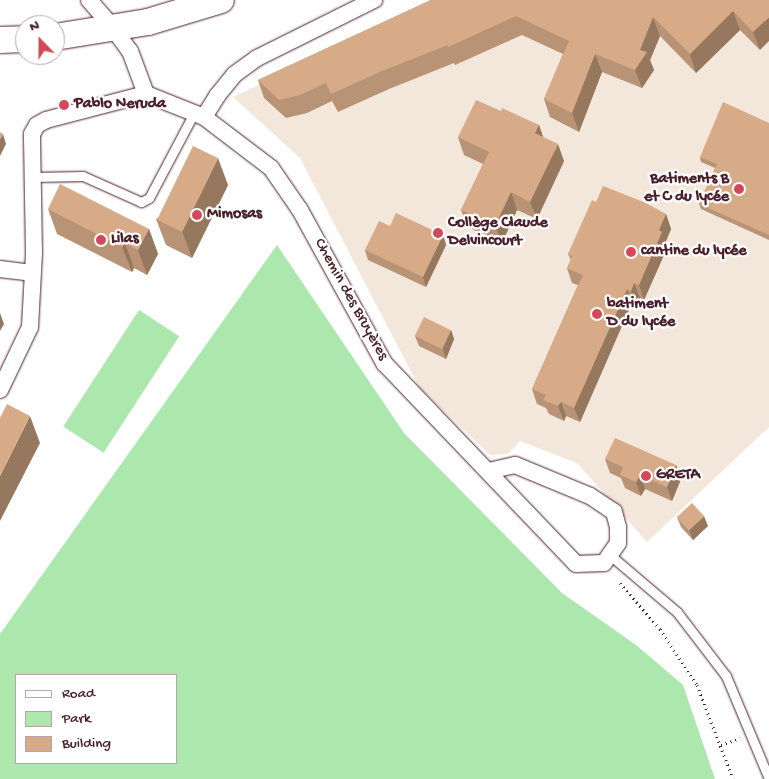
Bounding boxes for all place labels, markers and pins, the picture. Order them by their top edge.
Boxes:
place label: Pablo Neruda [74,95,166,115]
marker: Pablo Neruda [58,99,70,111]
place label: Batiments B et C du lycée [644,170,729,208]
marker: Batiments B et C du lycée [733,183,745,195]
place label: Mimosas [207,205,262,225]
marker: Mimosas [191,209,203,221]
place label: Collège Claude Delvincourt [448,214,548,252]
marker: Collège Claude Delvincourt [432,227,444,239]
place label: Lilas [111,230,139,250]
marker: Lilas [95,234,107,246]
place label: cantine du lycée [641,242,747,262]
marker: cantine du lycée [625,246,637,258]
place label: batiment D du lycée [607,295,675,333]
marker: batiment D du lycée [591,308,603,320]
place label: GRETA [656,466,700,486]
marker: GRETA [640,470,652,482]

